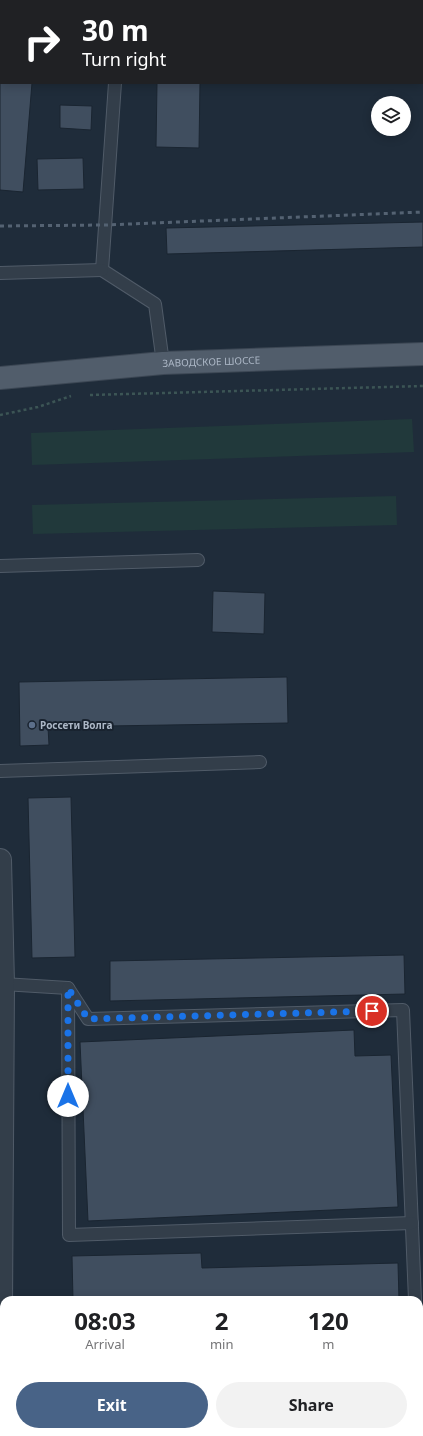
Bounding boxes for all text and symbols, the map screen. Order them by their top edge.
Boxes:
text: 30 m [82,11,149,49]
icon: right [16,16,68,68]
text: Turn right [82,47,166,71]
map controls [371,96,411,136]
button: layers [371,96,411,136]
street label: ЗАВОДСКОЕ ШОССЕ [162,353,260,370]
place label: Россети Волга [40,718,113,732]
marker: Россети Волга [27,720,37,730]
pin [355,994,389,1028]
icon: arrive [361,1000,383,1022]
position arrow [47,1075,89,1117]
text: 08:03 [74,1304,136,1337]
text: 2 [215,1304,229,1337]
text: 120 [308,1304,349,1337]
text: Arrival [85,1335,125,1353]
text: min [210,1335,233,1353]
text: m [322,1335,334,1353]
button: Exit [16,1382,208,1428]
button: Share [216,1382,407,1428]

